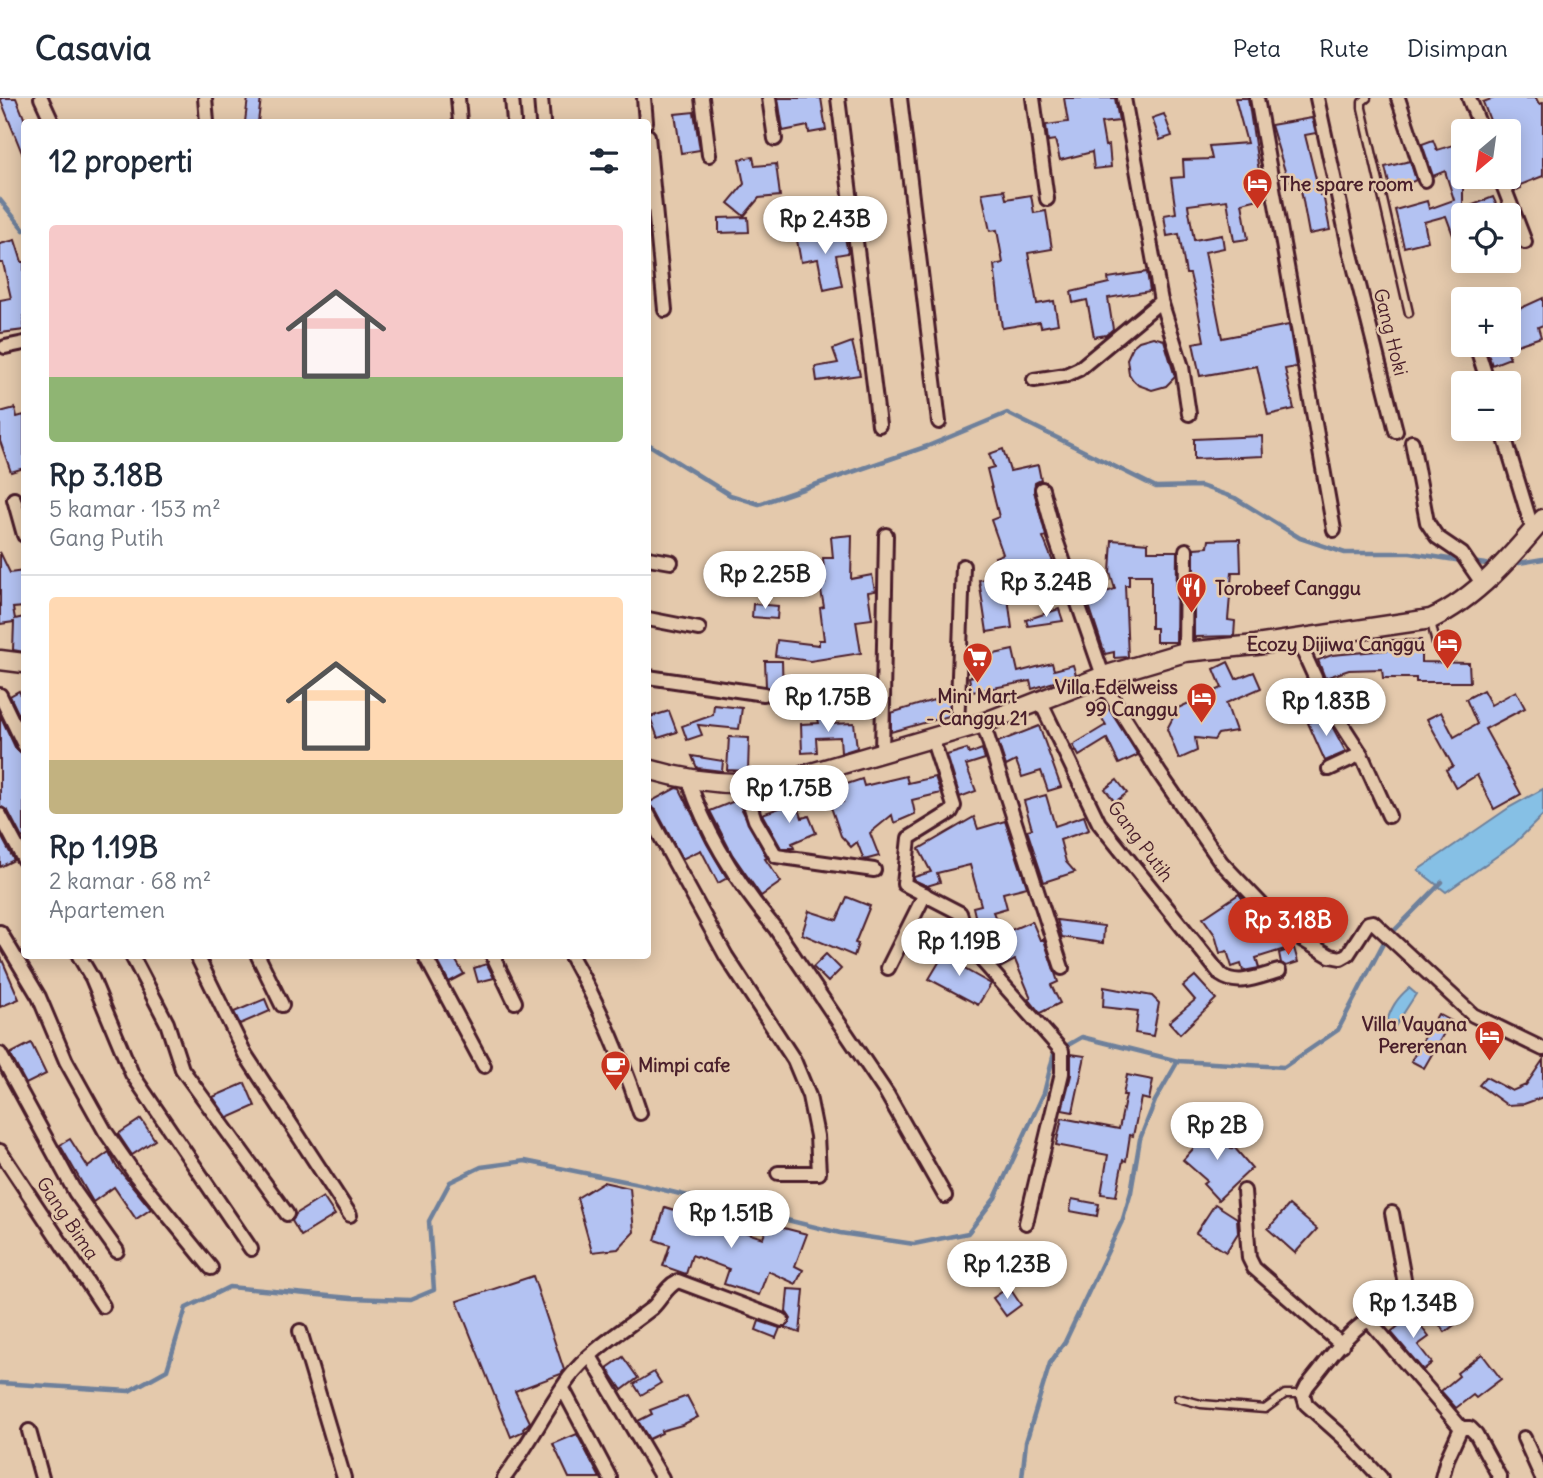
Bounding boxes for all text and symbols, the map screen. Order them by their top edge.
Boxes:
text: Casavia [35,27,151,69]
text: Peta [1233,33,1281,63]
text: Rute [1319,33,1369,63]
text: Disimpan [1407,33,1508,63]
north arrow [1451,119,1521,189]
map controls [1451,119,1521,441]
text: 12 properti [49,142,193,180]
icon: filters [585,142,623,180]
hotel icon: The spare room [1240,167,1274,211]
place label: The spare room [1280,172,1414,196]
pin: Rp 2.43B [753,197,897,256]
button: locate [1451,203,1521,273]
text: Rp 2.43B [779,204,871,233]
icon: home [273,271,399,397]
street label: Gang Hoki [1369,286,1413,378]
button: + [1451,287,1521,357]
button: − [1451,371,1521,441]
text: Rp 3.18B [49,456,163,494]
text: 5 kamar · 153 m² [49,494,221,523]
text: Gang Putih [49,523,164,552]
pin: Rp 2.25B [693,552,837,611]
text: Rp 2.25B [719,559,811,588]
pin: Rp 3.24B [974,560,1118,619]
text: Rp 3.24B [1000,567,1092,596]
restaurant icon: Torobeef Canggu [1175,571,1209,615]
place label: Torobeef Canggu [1215,576,1361,600]
hotel icon: Ecozy Dijiwa Canggu [1431,627,1465,671]
place label: Ecozy Dijiwa Canggu [1247,632,1425,656]
supermarket icon: Mini Mart - Canggu 21 [960,640,994,684]
icon: home [273,643,399,769]
pin: Rp 1.75B [756,674,900,734]
place label: Villa Edelweiss 99 Canggu [1055,675,1178,721]
pin: Rp 1.83B [1254,678,1398,738]
hotel icon: Villa Edelweiss 99 Canggu [1184,681,1218,725]
text: Rp 1.75B [785,682,871,711]
place label: Mini Mart - Canggu 21 [926,684,1028,730]
text: Rp 1.83B [1282,686,1370,715]
pin: Rp 1.75B [717,766,861,825]
text: Rp 1.75B [746,773,832,802]
street label: Gang Putih [1103,796,1179,886]
text: Rp 1.19B [49,828,158,866]
text: 2 kamar · 68 m² [49,866,211,895]
text: Apartemen [49,895,165,924]
pin: Rp 3.18B [1216,898,1360,957]
text: Rp 3.18B [1244,905,1332,934]
pin: Rp 1.19B [887,918,1031,978]
text: Rp 1.19B [917,926,1001,955]
place label: Villa Vayana Pererenan [1362,1012,1467,1058]
hotel icon: Villa Vayana Pererenan [1473,1018,1507,1062]
cafe icon: Mimpi cafe [598,1048,632,1092]
place label: Mimpi cafe [638,1053,730,1077]
pin: Rp 2B [1168,1102,1266,1162]
text: Rp 2B [1187,1110,1247,1139]
street label: Gang Bima [32,1172,105,1264]
pin: Rp 1.51B [659,1190,803,1250]
text: Rp 1.51B [689,1198,773,1227]
pin: Rp 1.23B [935,1242,1079,1301]
text: Rp 1.23B [963,1249,1051,1278]
pin: Rp 1.34B [1341,1280,1485,1340]
text: Rp 1.34B [1369,1288,1457,1317]

